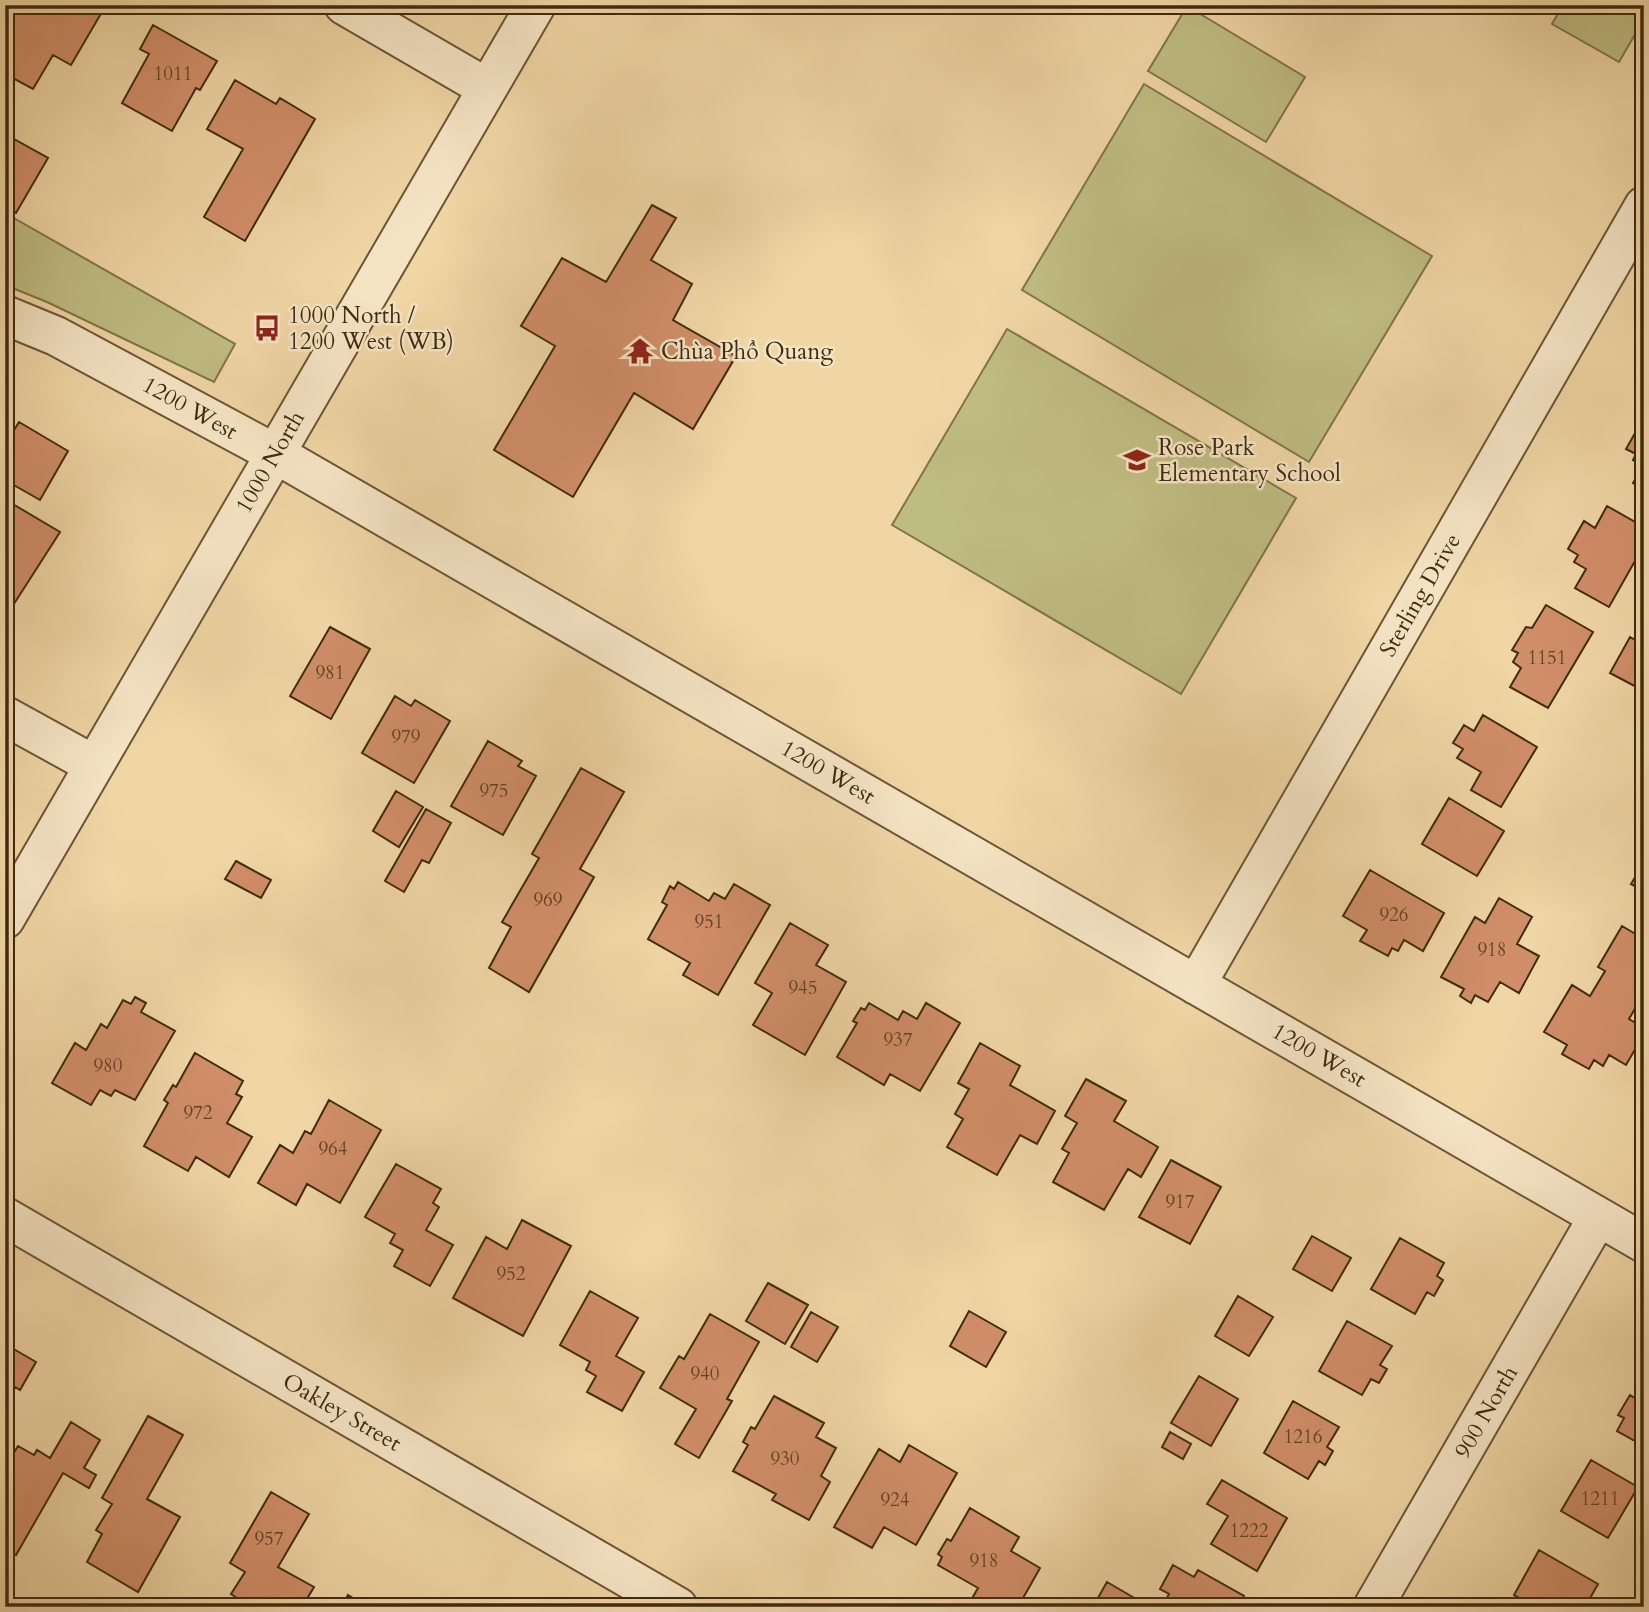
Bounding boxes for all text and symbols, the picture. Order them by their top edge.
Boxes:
house number: 1011 [154,61,192,87]
place label: 1000 North / 1200 West (WB) [288,300,454,357]
bus stop icon: 1000 North / 1200 West (WB) [252,313,282,343]
temple icon: Chùa Phổ Quang [625,336,655,366]
place label: Chùa Phổ Quang [661,336,833,367]
street label: 1200 West [137,369,243,447]
street label: 1000 North [228,405,312,519]
place label: Rose Park Elementary School [1158,432,1341,489]
school or university icon: Rose Park Elementary School [1122,445,1152,475]
street label: Sterling Drive [1372,528,1468,662]
house number: 1151 [1528,645,1566,671]
house number: 981 [315,660,345,686]
house number: 979 [391,724,421,750]
street label: 1200 West [775,733,881,811]
house number: 975 [479,778,509,804]
house number: 969 [533,887,563,913]
house number: 926 [1379,902,1409,928]
house number: 951 [694,909,724,935]
house number: 918 [1477,937,1507,963]
house number: 945 [788,975,818,1001]
street label: 1200 West [1266,1016,1372,1094]
house number: 937 [883,1027,913,1053]
house number: 980 [93,1053,123,1079]
house number: 972 [183,1100,213,1126]
house number: 964 [318,1136,348,1162]
house number: 917 [1165,1189,1195,1215]
house number: 952 [496,1261,526,1287]
street label: 900 North [1447,1360,1525,1464]
house number: 940 [690,1361,720,1387]
street label: Oakley Street [277,1366,407,1458]
house number: 1216 [1284,1424,1322,1450]
house number: 930 [770,1446,800,1472]
house number: 1211 [1581,1486,1619,1512]
house number: 924 [880,1487,910,1513]
house number: 1222 [1230,1518,1269,1544]
house number: 957 [254,1526,284,1552]
house number: 918 [969,1548,999,1574]

